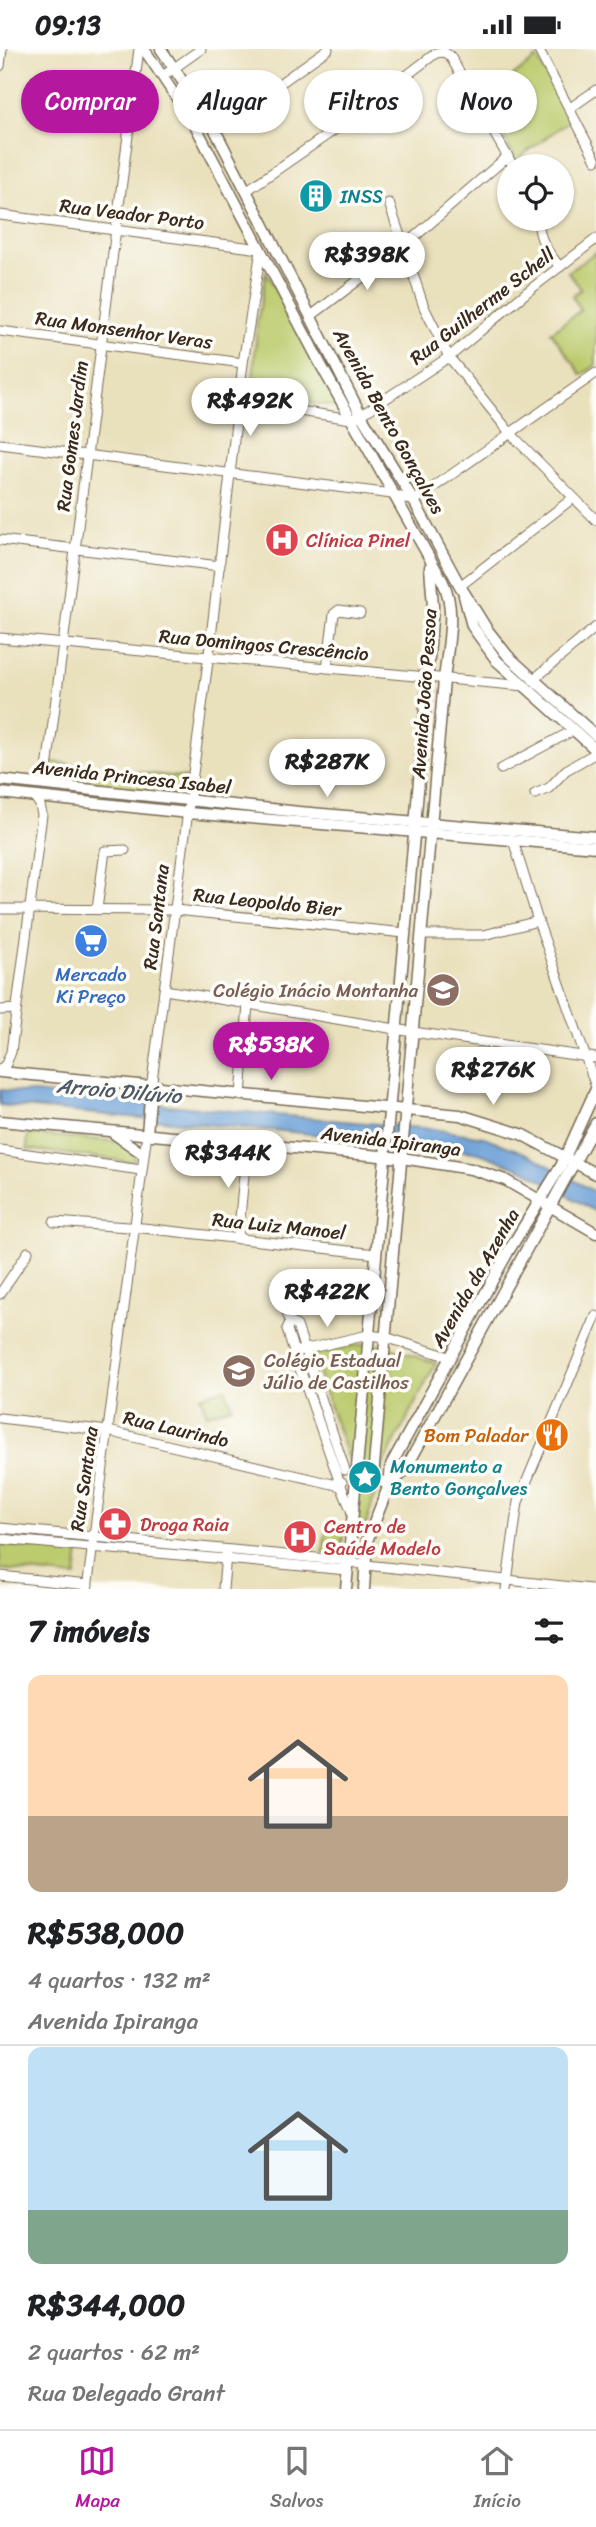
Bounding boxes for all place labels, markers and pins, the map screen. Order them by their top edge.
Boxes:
building icon: INSS [297,177,335,215]
place label: INSS [339,180,383,213]
pin: R$398K [310,233,424,292]
pin: R$492K [193,379,307,438]
hospital icon: Clínica Pinel [263,521,301,559]
place label: Clínica Pinel [306,524,411,557]
pin: R$287K [270,739,384,799]
supermarket icon: Mercado Ki Preço [72,922,110,960]
place label: Mercado Ki Preço [55,958,127,1013]
school or university icon: Colégio Inácio Montanha [424,971,462,1009]
place label: Colégio Inácio Montanha [213,974,418,1007]
pin: R$538K [214,1023,328,1082]
pin: R$276K [436,1047,550,1107]
pin: R$344K [171,1131,285,1190]
pin: R$422K [270,1269,384,1329]
place label: Colégio Estadual Júlio de Castilhos [263,1344,409,1399]
school or university icon: Colégio Estadual Júlio de Castilhos [220,1352,258,1390]
restaurant icon: Bom Paladar [533,1416,571,1454]
place label: Bom Paladar [424,1419,529,1452]
place label: Monumento a Bento Gonçalves [390,1450,527,1505]
place icon: Monumento a Bento Gonçalves [346,1458,384,1496]
pharmacy icon: Droga Raia [96,1505,134,1543]
place label: Droga Raia [140,1508,229,1541]
place label: Centro de Saúde Modelo [324,1510,441,1565]
hospital icon: Centro de Saúde Modelo [281,1518,319,1556]

